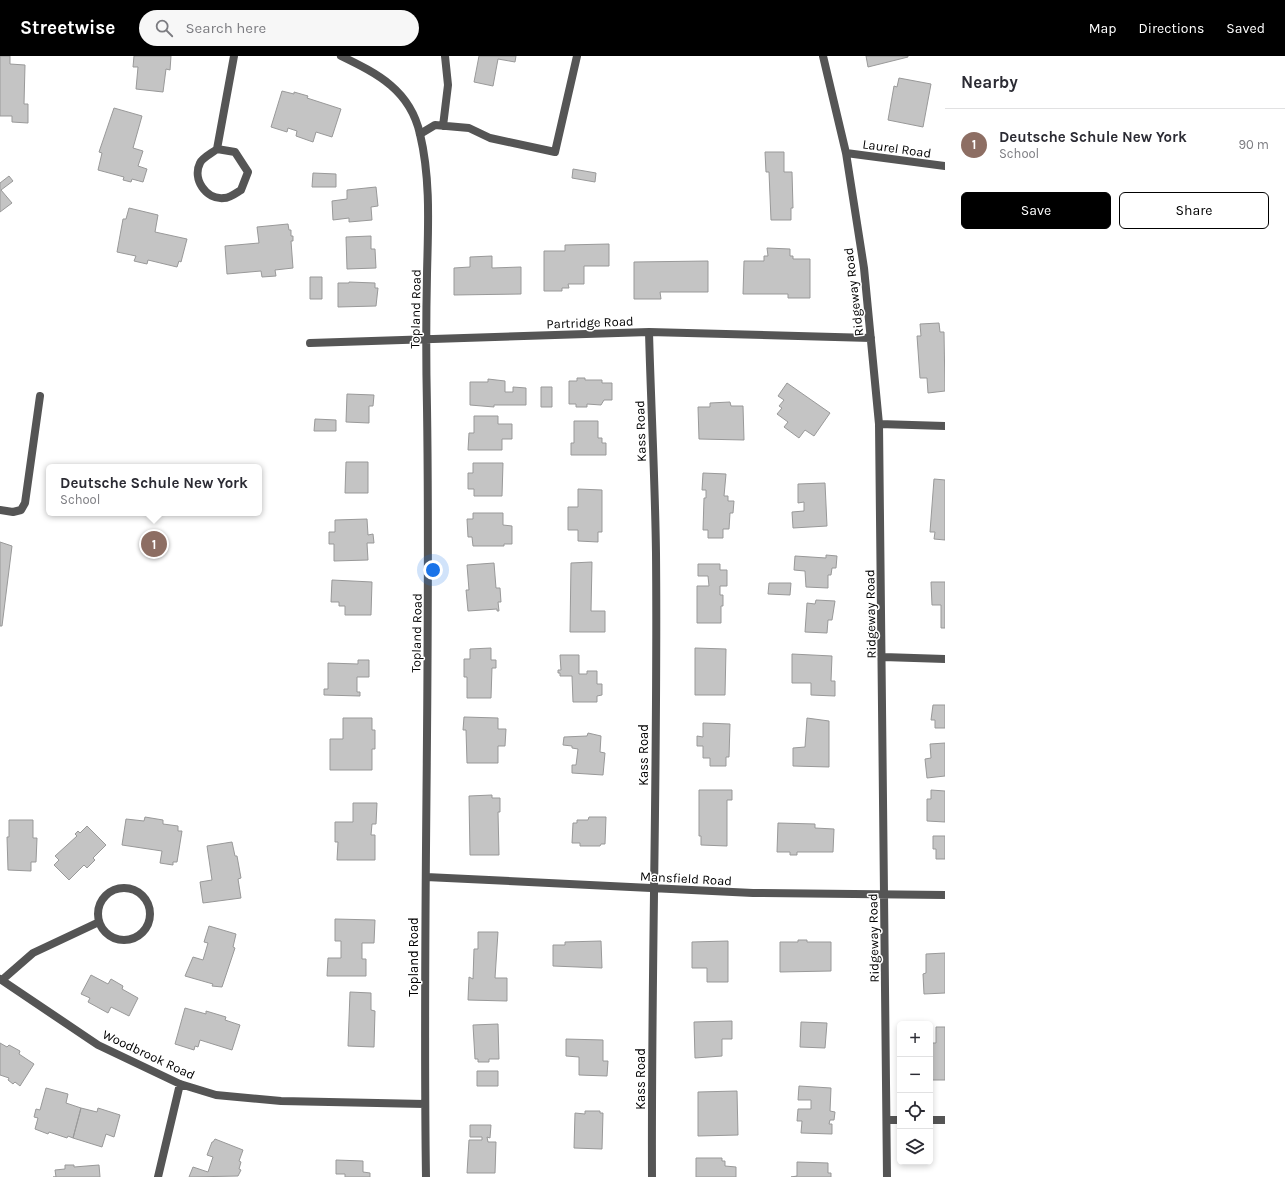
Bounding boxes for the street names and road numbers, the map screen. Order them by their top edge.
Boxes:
street label: Laurel Road [862,136,932,161]
street label: Ridgeway Road [841,247,866,337]
street label: Topland Road [407,269,424,349]
street label: Partridge Road [546,313,634,332]
street label: Kass Road [632,400,649,462]
street label: Ridgeway Road [862,569,879,659]
street label: Topland Road [408,593,425,673]
street label: Kass Road [636,724,651,786]
street label: Mansfield Road [640,869,732,888]
street label: Ridgeway Road [865,893,882,983]
street label: Topland Road [406,917,421,997]
street label: Woodbrook Road [100,1027,197,1082]
street label: Kass Road [633,1048,648,1110]

